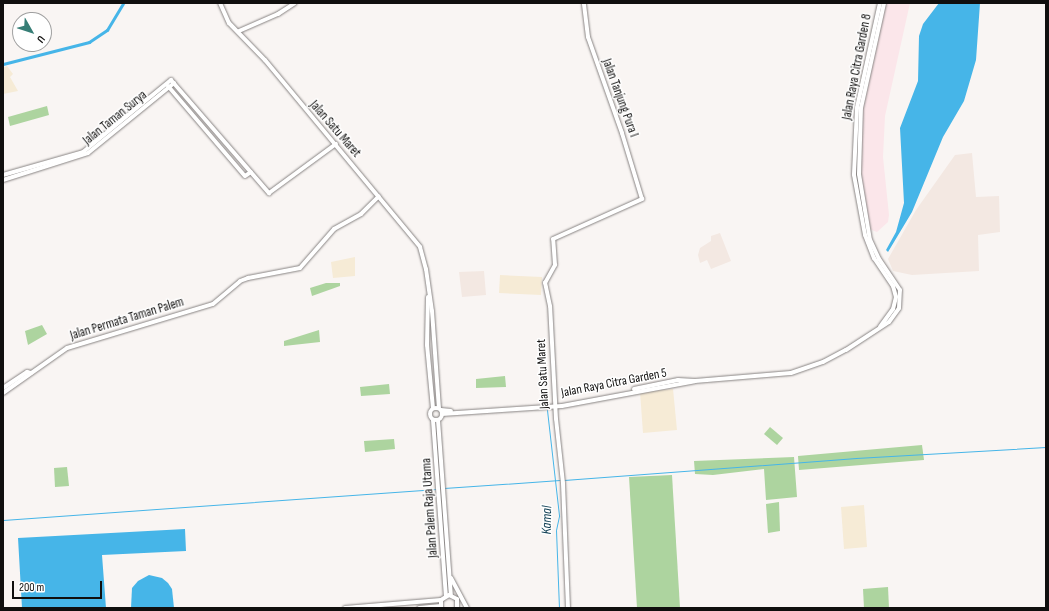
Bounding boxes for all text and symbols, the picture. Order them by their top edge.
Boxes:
north arrow [12,12,52,52]
street label: Jalan Raya Citra Garden 8 [839,13,875,121]
text: U [34,33,48,46]
street label: Jalan Tanjung Pura I [599,57,641,139]
street label: Jalan Taman Surya [80,87,150,149]
street label: Jalan Satu Maret [306,97,364,161]
street label: Jalan Permata Taman Palem [68,294,186,344]
street label: Jalan Satu Maret [533,339,553,409]
street label: Jalan Raya Citra Garden 5 [560,365,668,401]
street label: Jalan Palem Raja Utama [419,458,441,558]
water label: Kamal [538,506,556,534]
scale bar [14,573,104,599]
text: 200 m [19,580,44,595]

